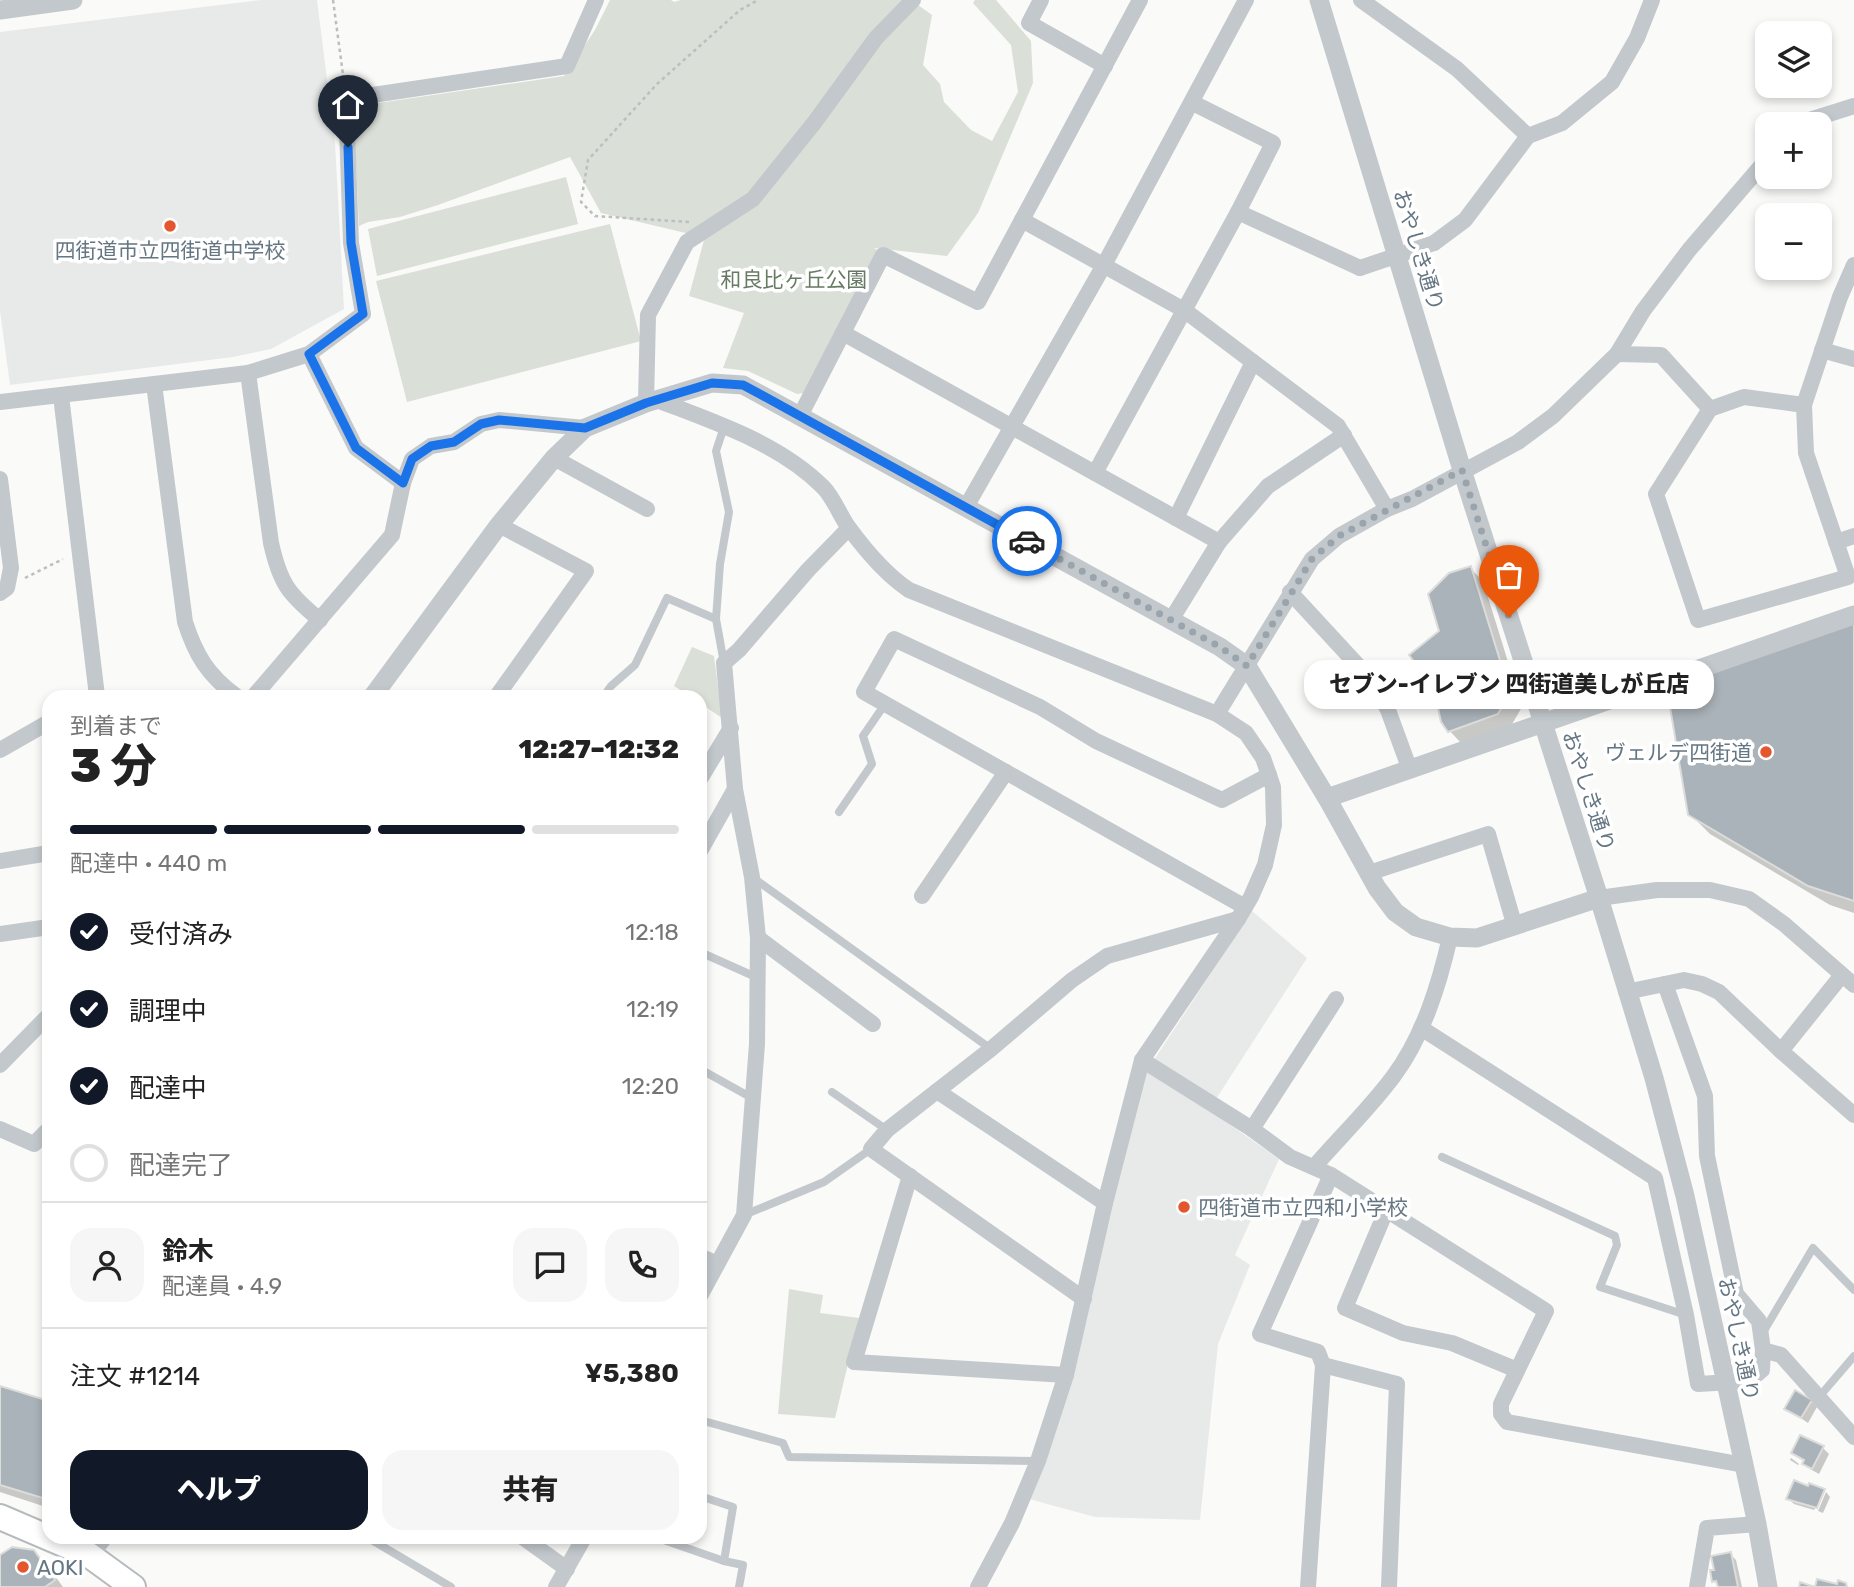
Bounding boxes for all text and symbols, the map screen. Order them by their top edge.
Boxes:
map controls [1755,21,1832,280]
button: layers [1755,21,1832,98]
pin [318,75,378,147]
icon: home [329,86,367,124]
button: + [1755,112,1832,189]
street label: おやしき通り [1389,186,1449,314]
button: − [1755,203,1832,280]
marker: 四街道市立四街道中学校 [162,218,178,234]
place label: 四街道市立四街道中学校 [55,238,286,263]
park label: 和良比ヶ丘公園 [721,267,868,292]
courier [992,506,1062,576]
icon: car [1008,522,1046,560]
pin [1479,545,1539,617]
icon: bag [1490,556,1528,594]
callout: セブン-イレブン 四街道美しが丘店 [1304,659,1714,708]
text: セブン-イレブン 四街道美しが丘店 [1329,670,1689,698]
text: 到着まで [70,712,162,740]
street label: おやしき通り [1558,727,1620,855]
text: 12:27–12:32 [518,734,679,765]
text: 3 分 [70,739,157,794]
place label: ヴェルデ四街道 [1605,740,1752,765]
marker: ヴェルデ四街道 [1758,744,1774,760]
text: 配達中 · 440 m [70,849,227,877]
icon: check [70,913,108,951]
text: 12:18 [625,918,679,946]
text: 受付済み [129,919,233,950]
icon: check [70,990,108,1028]
text: 12:19 [626,995,679,1023]
text: 調理中 [129,996,207,1027]
icon: check [70,1067,108,1105]
text: 12:20 [622,1072,679,1100]
text: 配達中 [129,1073,207,1104]
text: 配達完了 [129,1150,233,1181]
place label: 四街道市立四和小学校 [1198,1195,1408,1220]
marker: 四街道市立四和小学校 [1176,1199,1192,1215]
button: person [70,1228,144,1302]
button: chat [513,1228,587,1302]
button: phone [605,1228,679,1302]
text: 鈴木 [162,1236,214,1267]
text: 配達員 · 4.9 [162,1272,282,1300]
street label: おやしき通り [1714,1275,1764,1403]
text: ¥5,380 [585,1358,679,1389]
text: 注文 #1214 [70,1361,200,1392]
button: ヘルプ [70,1450,368,1530]
button: 共有 [382,1450,679,1530]
place label: AOKI [37,1555,83,1580]
marker: AOKI [15,1559,31,1575]

